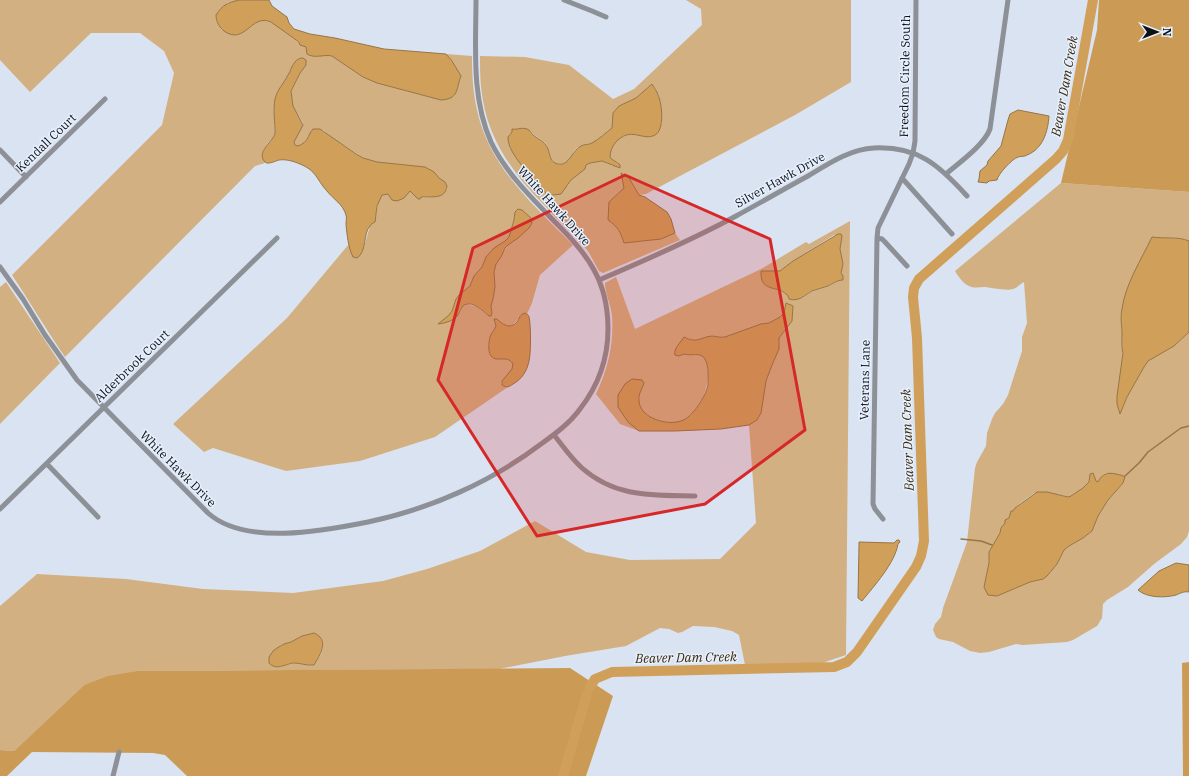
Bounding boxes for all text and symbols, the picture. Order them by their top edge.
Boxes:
north arrow [1137,12,1177,52]
street label: Freedom Circle South [896,14,913,137]
text: N [1160,28,1174,37]
water label: Beaver Dam Creek [1047,34,1082,139]
street label: Kendall Court [13,110,79,175]
street label: Silver Hawk Drive [732,149,827,210]
street label: White Hawk Drive [515,163,594,248]
street label: Alderbrook Court [91,326,172,405]
street label: Veterans Lane [856,340,873,420]
water label: Beaver Dam Creek [897,389,918,492]
street label: White Hawk Drive [137,427,220,510]
water label: Beaver Dam Creek [634,648,737,667]

